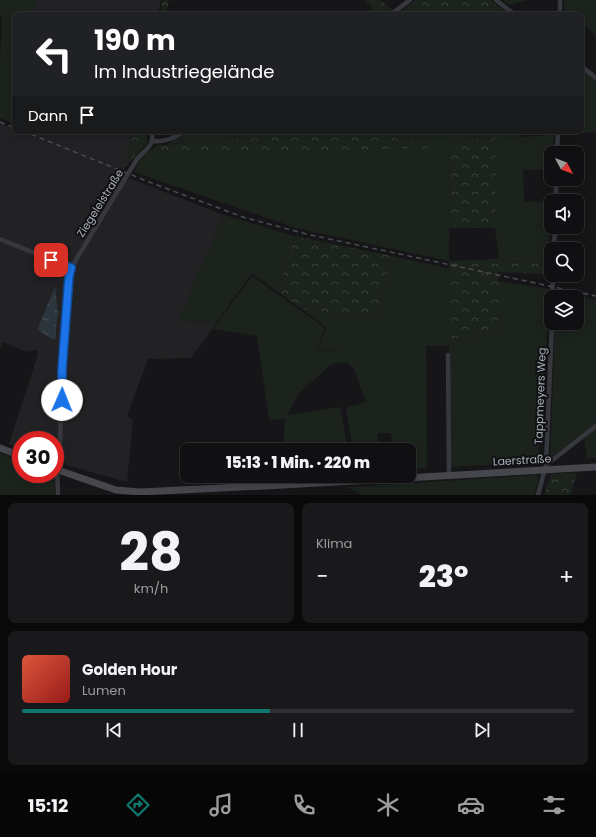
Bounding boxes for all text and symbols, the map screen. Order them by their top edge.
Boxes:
text: 190 m [94,21,176,60]
icon: left [28,28,80,80]
text: Im Industriegelände [94,59,274,84]
icon: arrive [76,104,98,126]
text: Dann [28,105,68,126]
north arrow [544,146,584,186]
map controls [544,146,584,330]
street label: Ziegeleistraße [73,166,127,240]
button: sound [544,194,584,234]
button: search [544,242,584,282]
pin [34,243,68,277]
icon: arrive [40,249,62,271]
button: layers [544,290,584,330]
street label: Tappmeyers Weg [530,347,550,445]
position arrow [41,379,83,421]
speed limit sign: 30 [12,431,64,483]
street label: Laerstraße [492,450,552,470]
text: 15:13 · 1 Min. · 220 m [226,452,370,473]
text: 28 [119,516,183,589]
text: Klima [316,534,352,553]
text: 23° [419,555,468,598]
text: − [316,561,328,592]
text: + [559,561,574,592]
text: km/h [134,579,168,598]
text: Golden Hour [82,659,177,680]
text: Lumen [82,681,126,700]
icon: previous [103,719,125,741]
icon: pause [287,719,309,741]
icon: next [471,719,493,741]
icon: directions [124,791,152,819]
icon: music [207,791,235,819]
icon: phone [290,791,318,819]
icon: climate [374,791,402,819]
icon: car [457,791,485,819]
icon: filters [540,791,568,819]
text: 15:12 [28,793,68,818]

